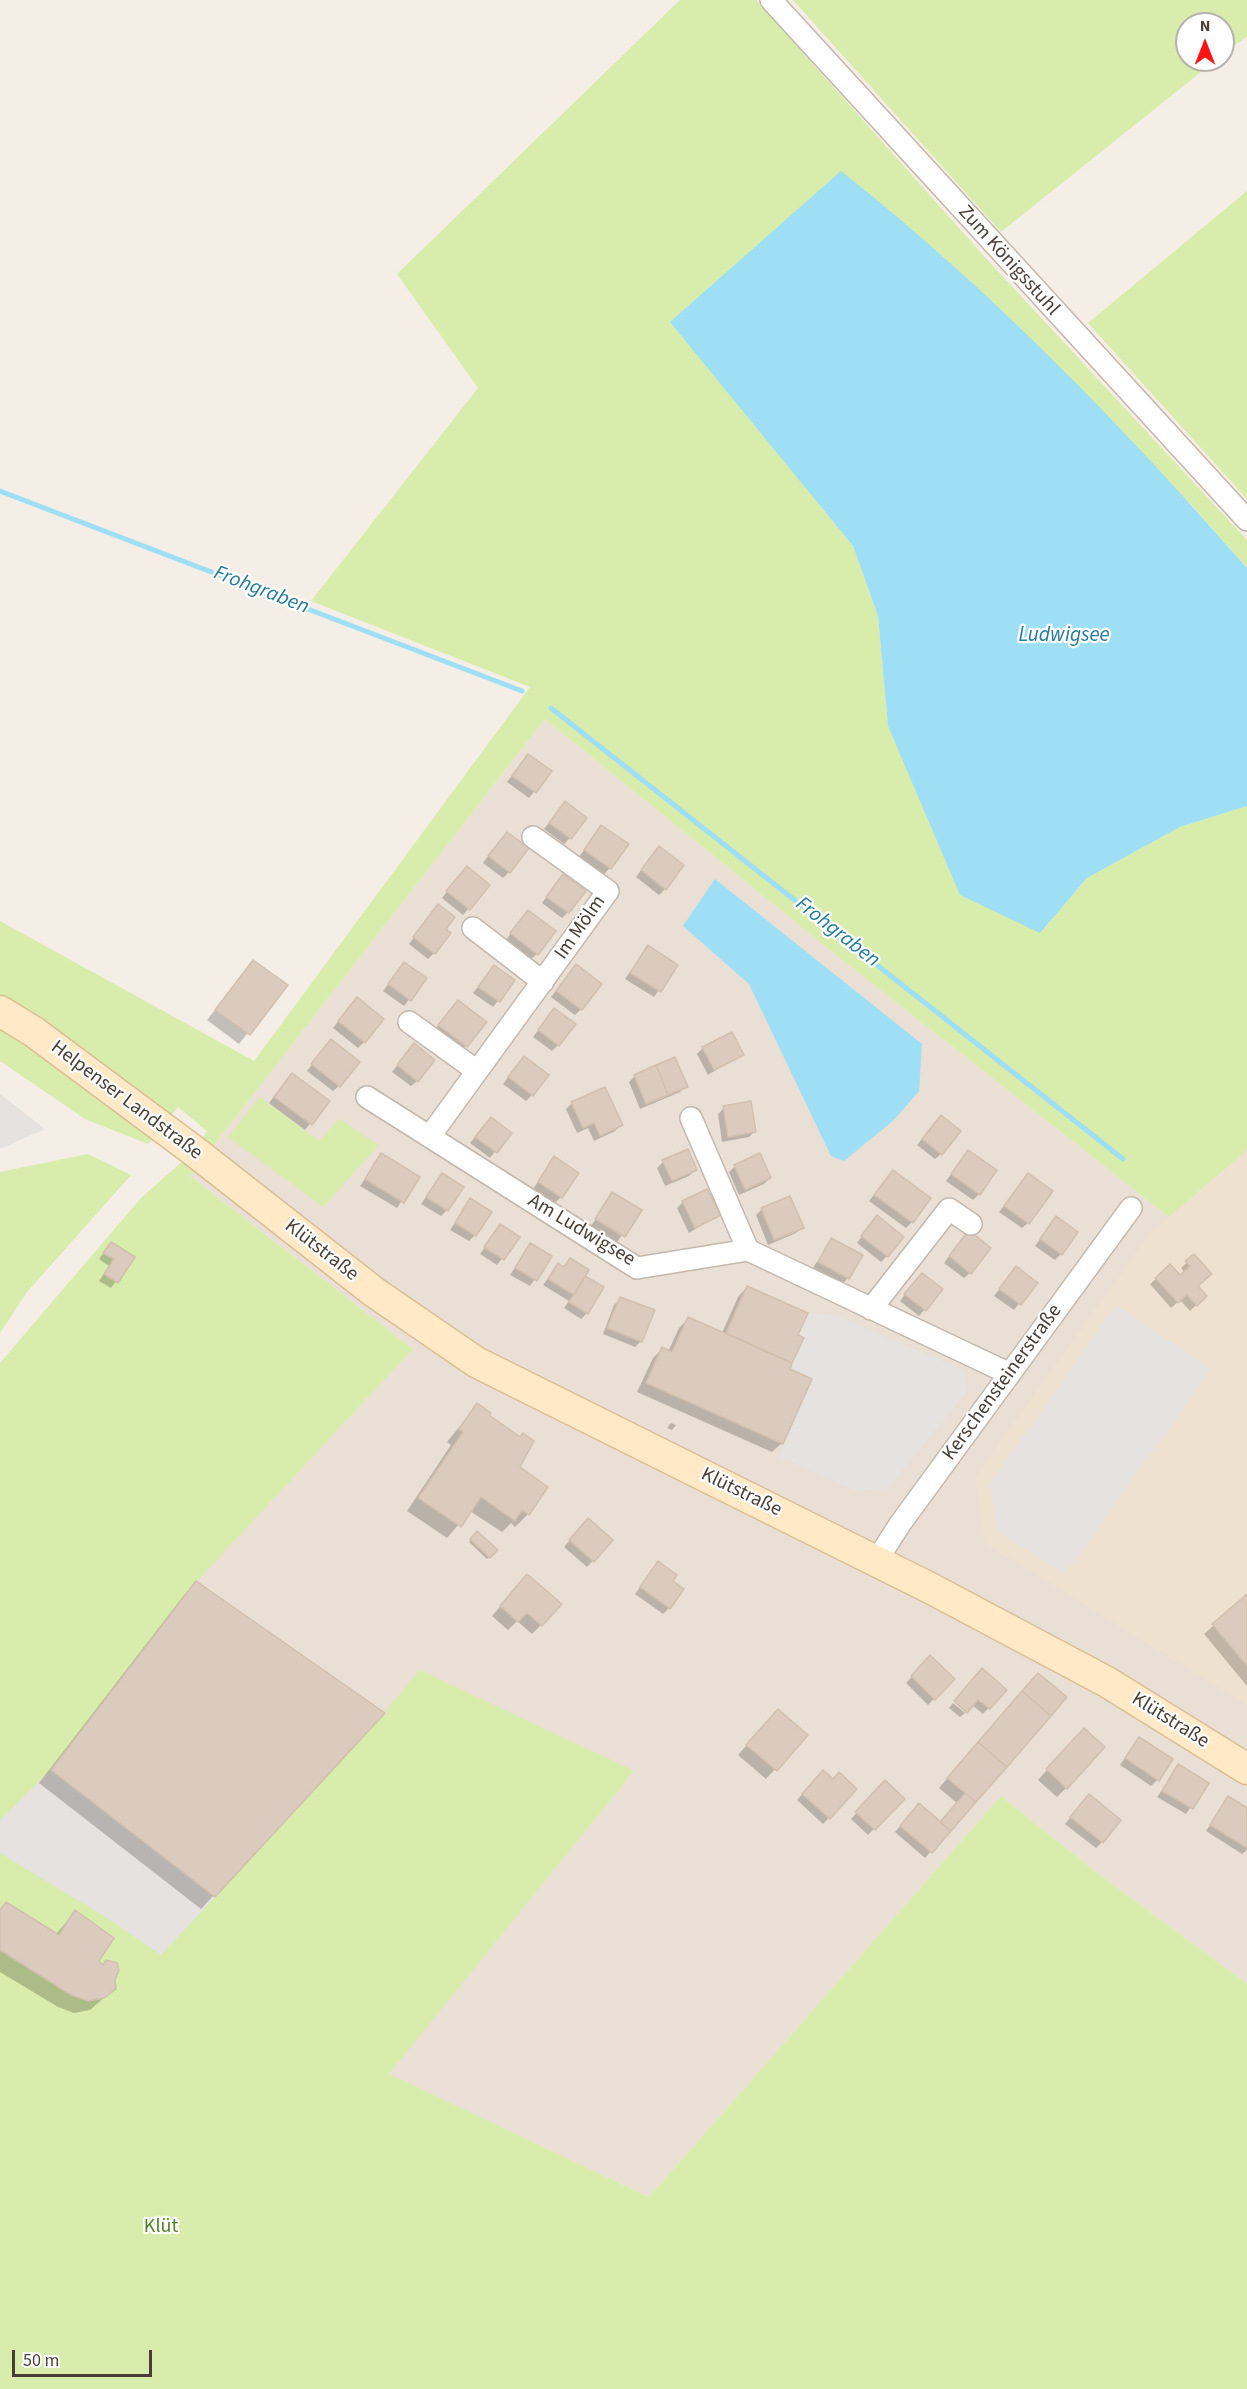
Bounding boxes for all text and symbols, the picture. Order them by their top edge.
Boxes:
north arrow [1175,12,1235,72]
text: N [1200,15,1210,37]
street label: Zum Königsstuhl [952,201,1064,321]
water label: Frohgraben [210,561,312,621]
water label: Ludwigsee [1018,623,1110,649]
street label: Im Mölm [550,891,612,965]
water label: Frohgraben [790,892,884,974]
street label: Helpenser Landstraße [45,1036,207,1166]
street label: Am Ludwigsee [523,1190,639,1272]
street label: Klütstraße [279,1215,363,1287]
street label: Kerschensteinerstraße [938,1300,1068,1466]
street label: Klütstraße [697,1463,785,1523]
street label: Klütstraße [1127,1688,1213,1754]
park label: Klüt [144,2216,178,2240]
scale bar [15,2338,154,2376]
text: 50 m [23,2348,59,2373]

